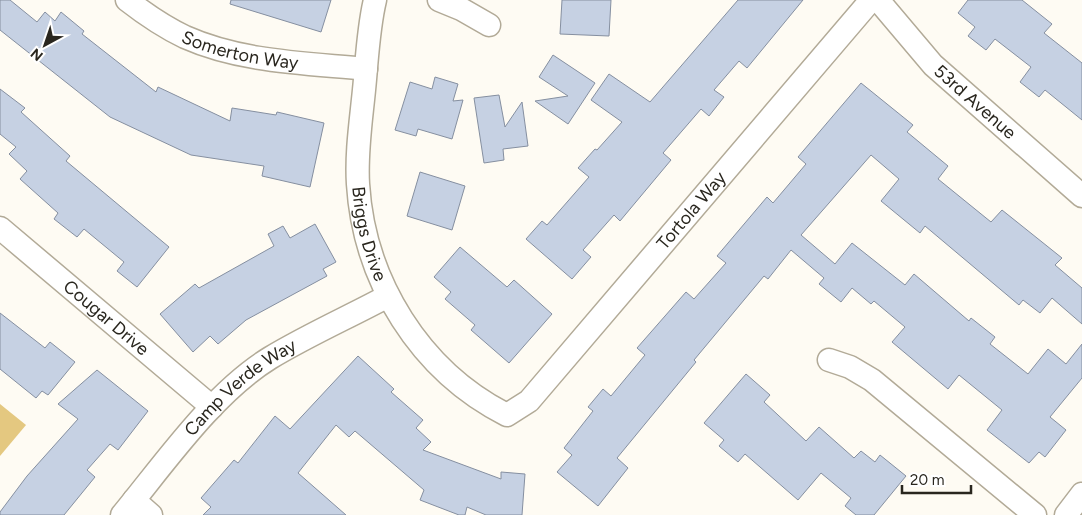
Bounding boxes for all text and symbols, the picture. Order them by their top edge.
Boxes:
north arrow [20,20,70,70]
street label: Somerton Way [178,26,300,74]
text: N [27,45,47,65]
street label: 53rd Avenue [929,60,1021,144]
street label: Tortola Way [652,167,731,254]
street label: Briggs Drive [347,186,391,285]
street label: Cougar Drive [59,275,154,360]
street label: Camp Verde Way [180,334,300,441]
scale bar [902,462,971,494]
text: 20 m [910,471,944,489]

